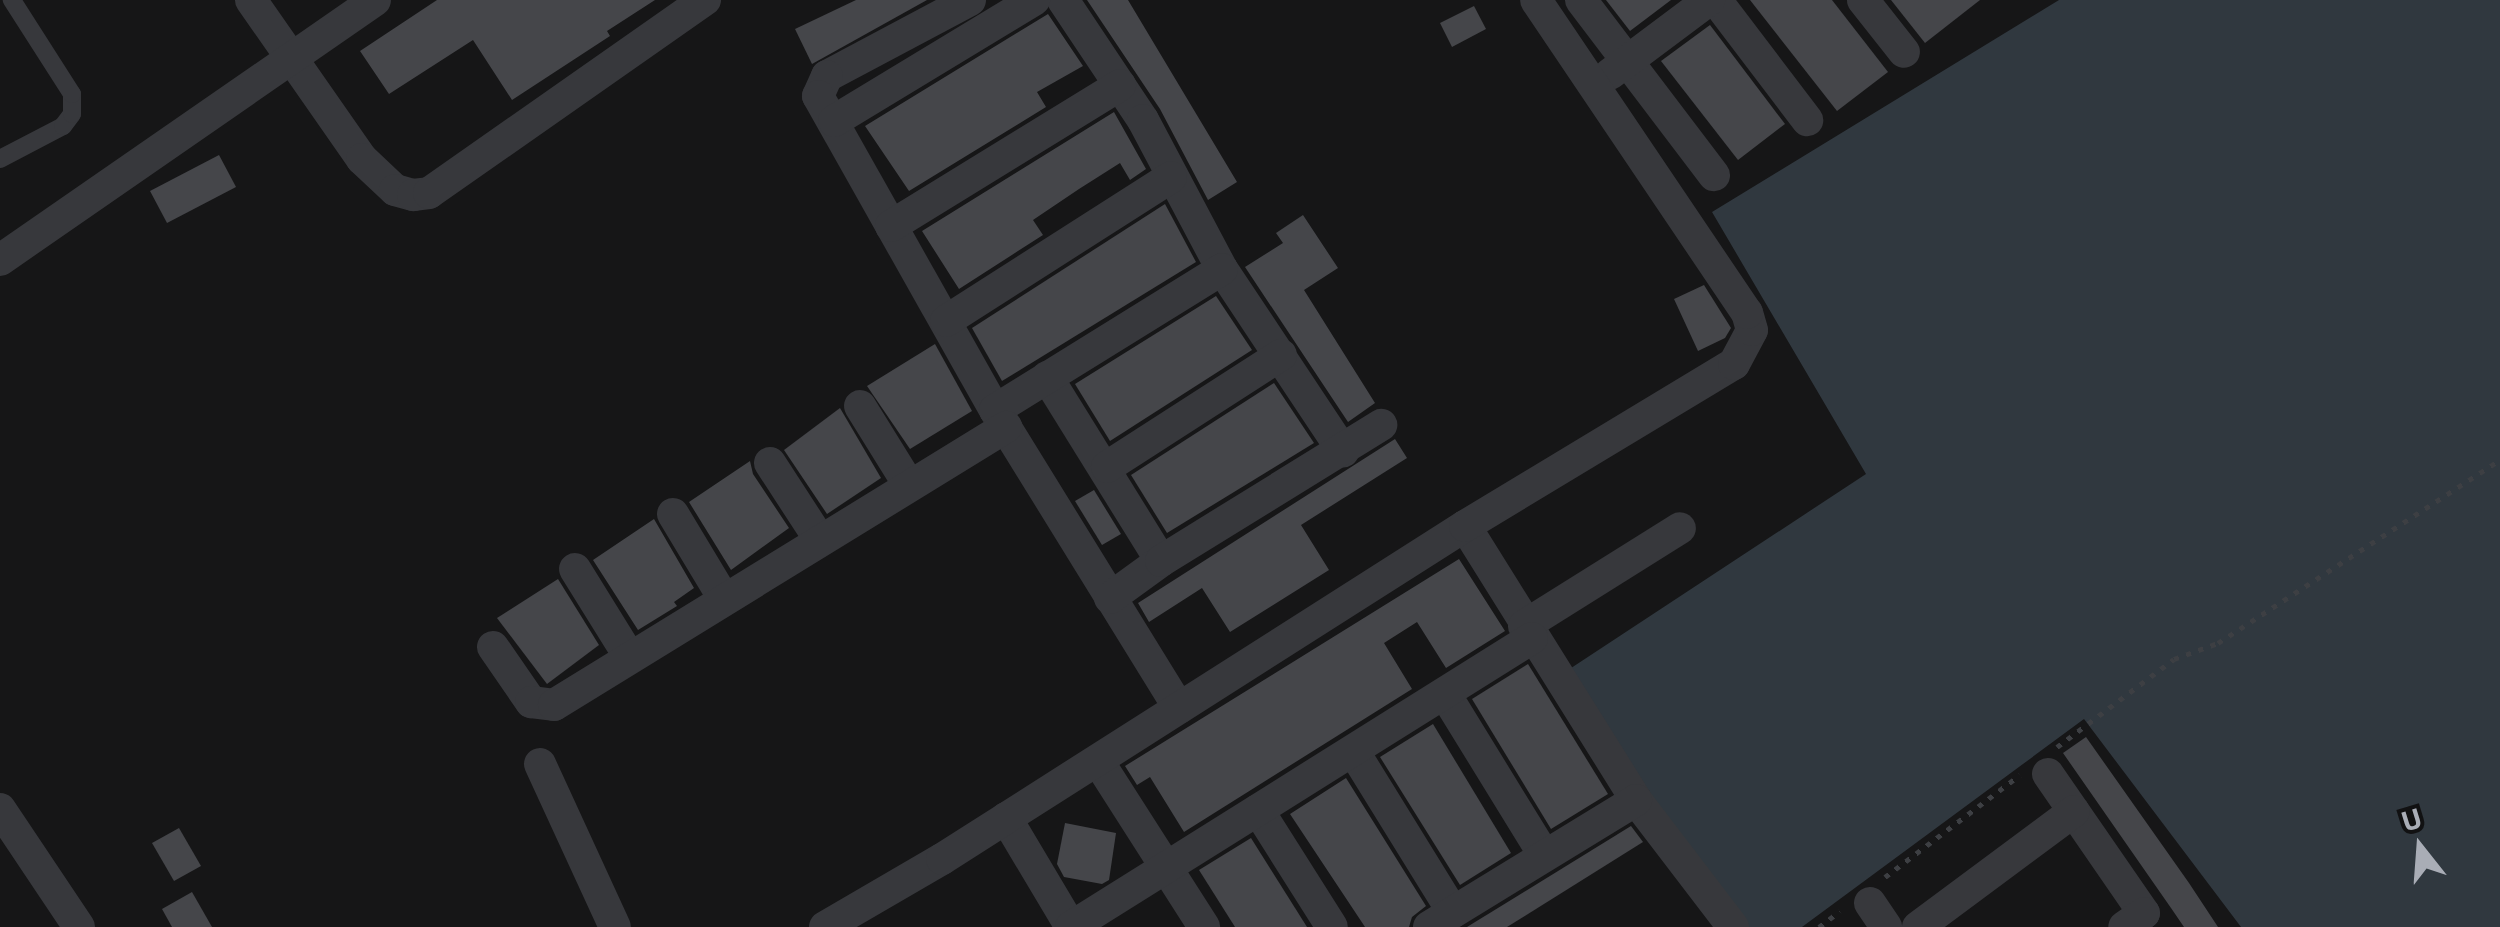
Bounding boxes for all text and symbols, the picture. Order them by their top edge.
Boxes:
north arrow [2370,797,2470,897]
text: U [2397,799,2425,837]

